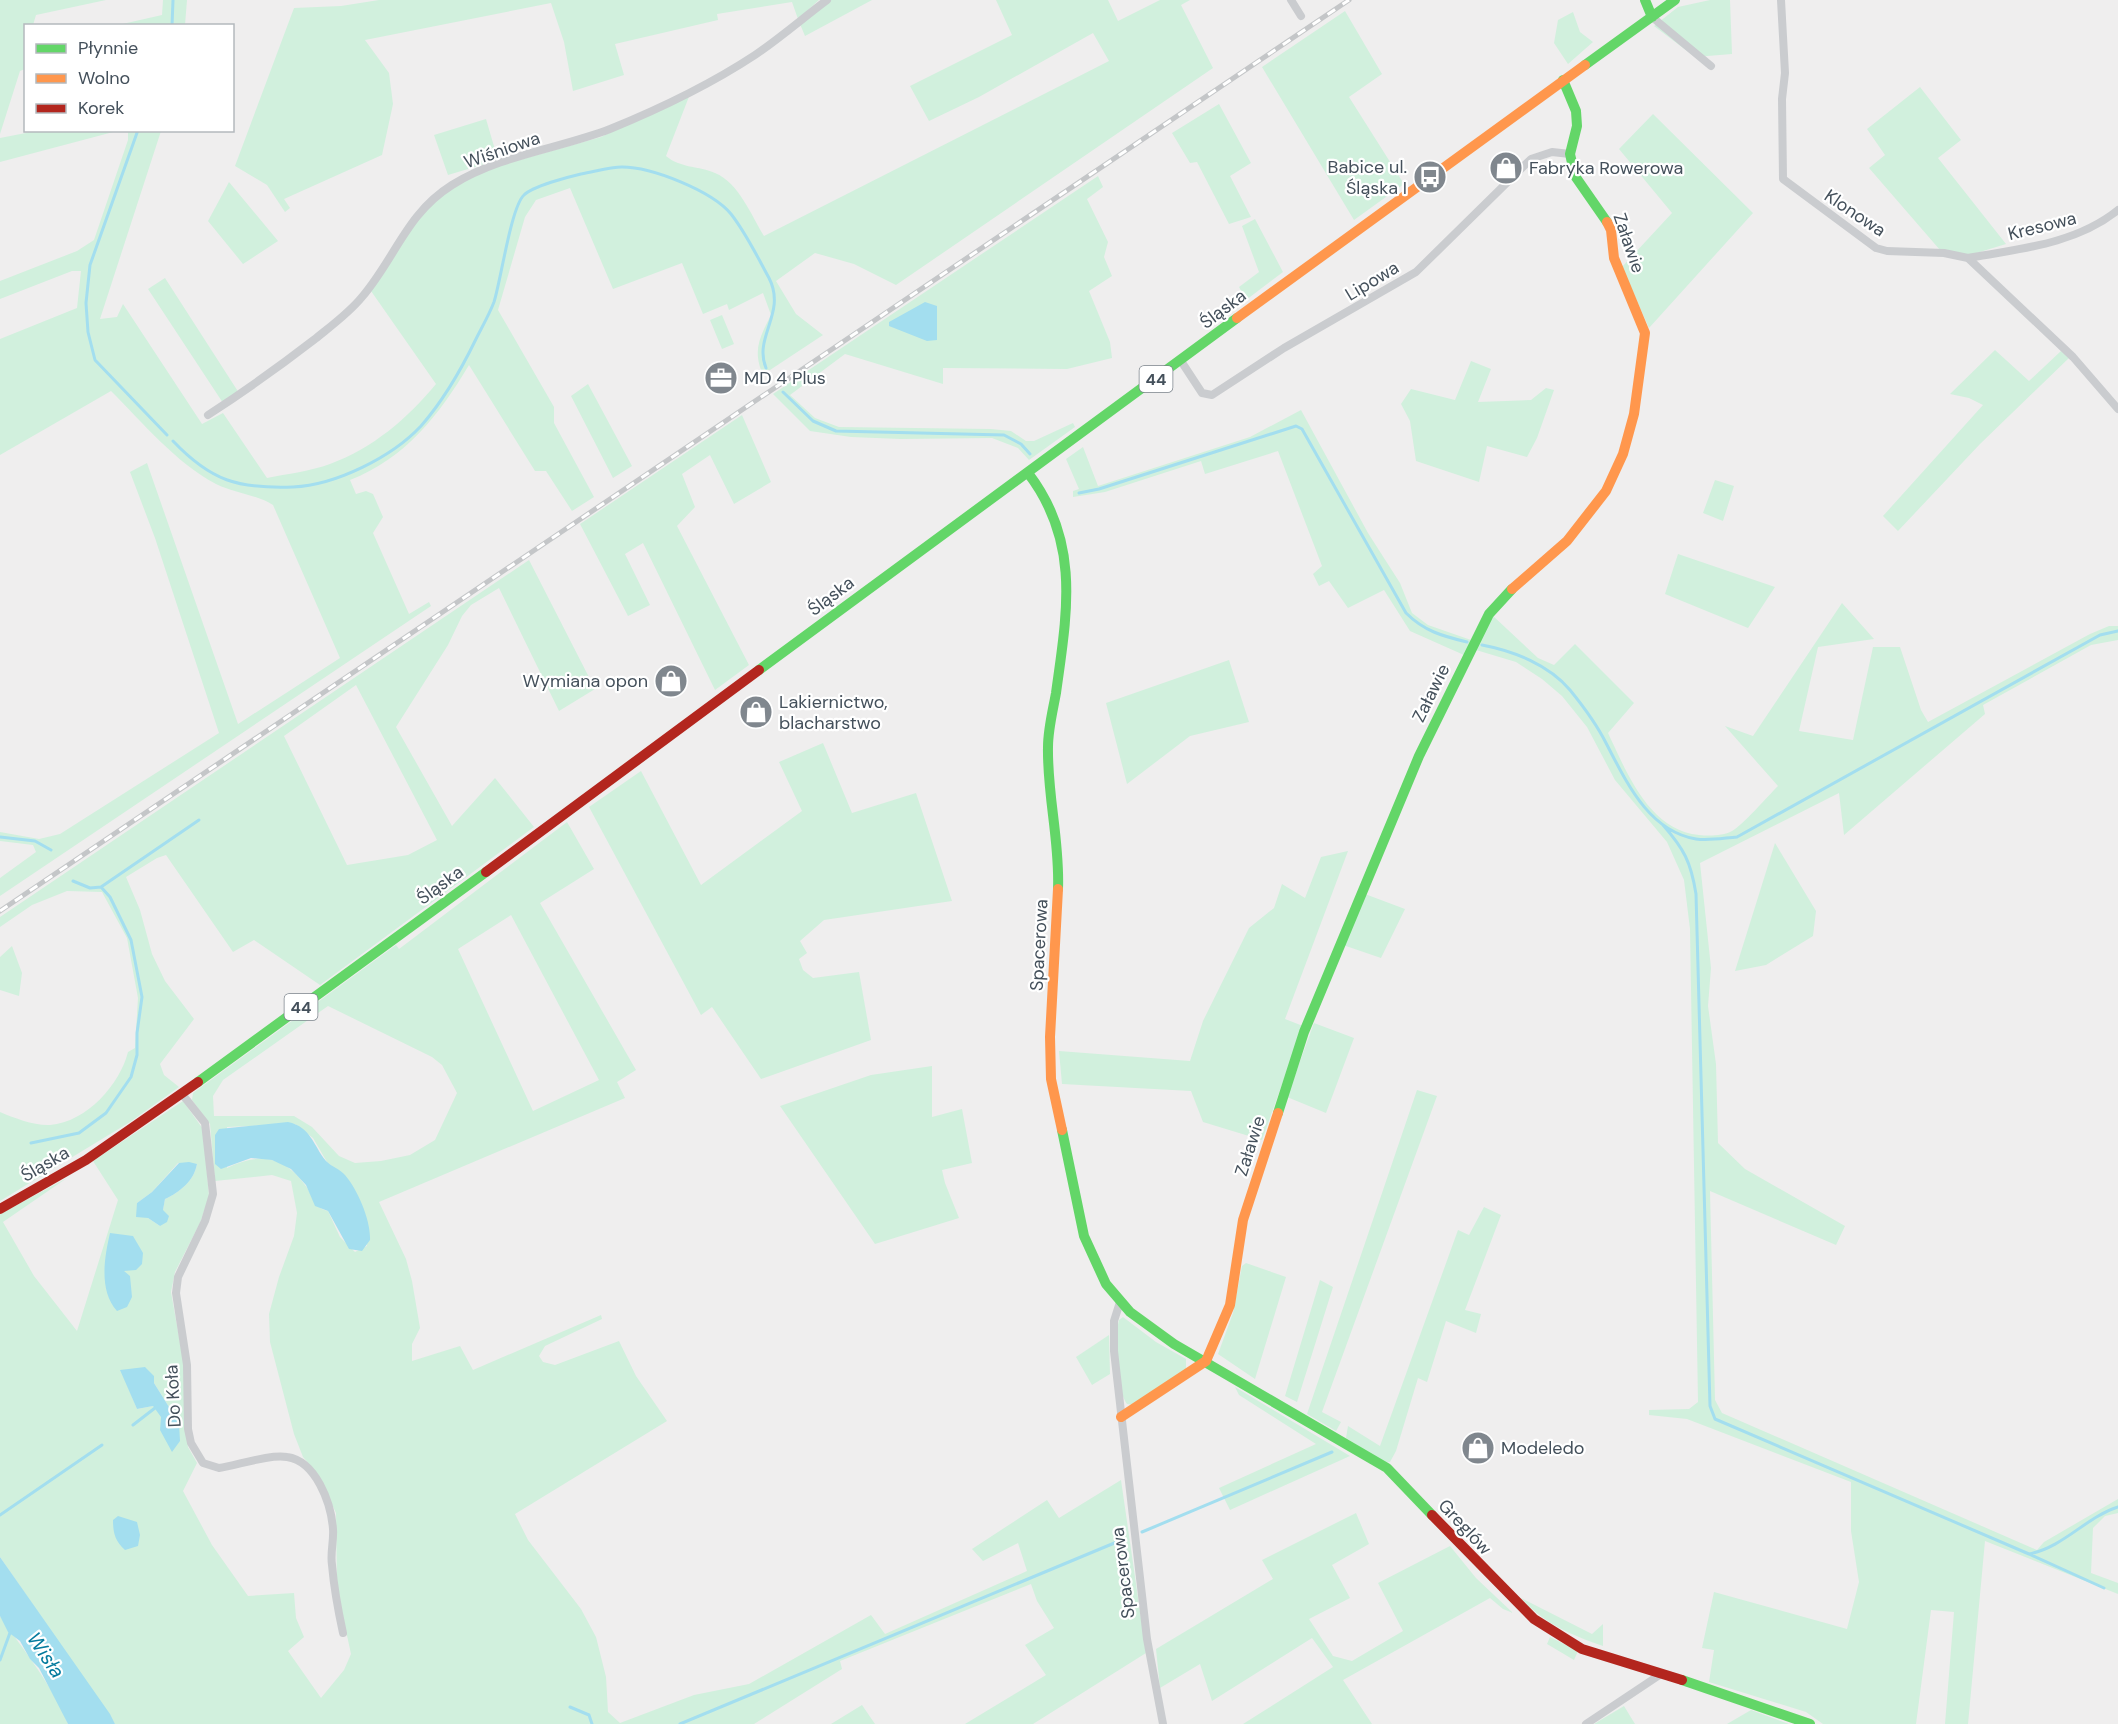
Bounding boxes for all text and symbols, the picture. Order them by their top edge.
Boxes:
legend [24,24,234,132]
text: Płynnie [78,36,138,60]
text: Wolno [78,66,130,90]
text: Korek [78,96,124,120]
street label: Wiśniowa [461,126,543,174]
shop icon: Fabryka Rowerowa [1488,150,1524,186]
place label: Babice ul. Śląska I [1328,155,1407,200]
place label: Fabryka Rowerowa [1529,156,1683,180]
bus stop icon: Babice ul. Śląska I [1412,159,1448,195]
street label: Klonowa [1820,184,1890,242]
street label: Kresowa [2005,206,2079,246]
street label: Załawie [1608,210,1650,276]
street label: Lipowa [1341,256,1403,306]
street label: Śląska [1195,284,1251,334]
office icon: MD 4 Plus [703,360,739,396]
place label: MD 4 Plus [744,366,826,390]
road number: 44 [1140,366,1172,392]
street label: Śląska [803,571,859,621]
street label: Załawie [1407,660,1455,726]
shop icon: Wymiana opon [653,663,689,699]
place label: Wymiana opon [523,669,648,693]
place label: Lakiernictwo, blacharstwo [779,690,888,735]
shop icon: Lakiernictwo, blacharstwo [738,694,774,730]
street label: Śląska [412,860,468,910]
street label: Spacerowa [1025,898,1053,992]
road number: 44 [284,994,318,1020]
street label: Załawie [1229,1113,1271,1179]
street label: Śląska [16,1141,74,1187]
street label: Do Koła [159,1364,187,1428]
shop icon: Modeledo [1460,1430,1496,1466]
place label: Modeledo [1501,1436,1585,1460]
street label: Greglów [1433,1494,1497,1560]
street label: Spacerowa [1105,1526,1141,1620]
water label: Wisła [21,1627,71,1683]

